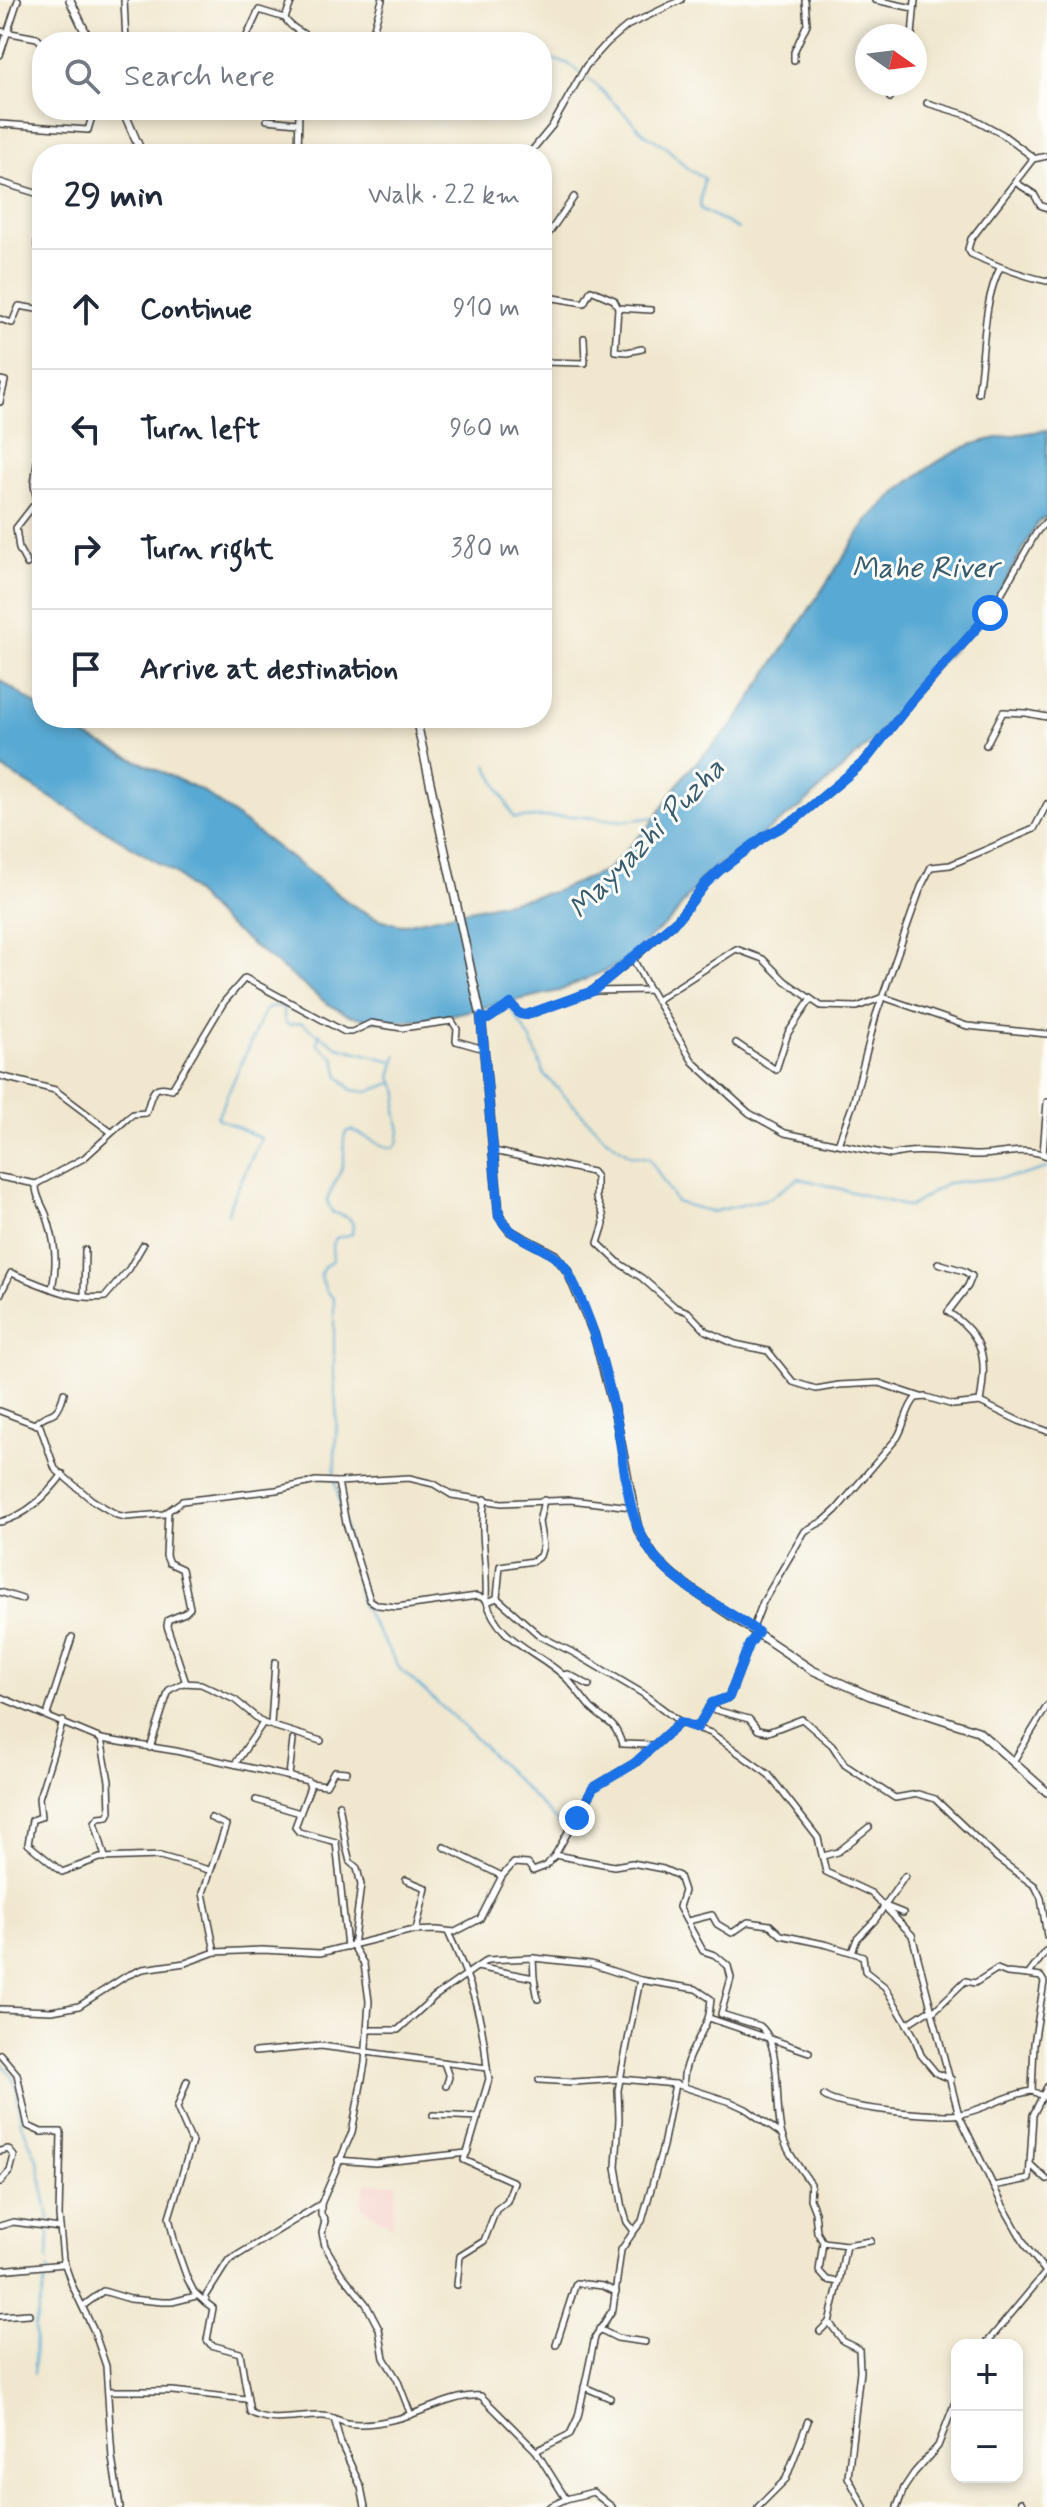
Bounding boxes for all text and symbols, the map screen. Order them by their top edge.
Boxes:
north arrow [855,24,927,96]
search box [32,32,552,120]
icon: search [60,54,104,98]
text: Search here [124,57,275,96]
text: 29 min [64,174,164,219]
text: Walk · 2.2 km [368,179,520,213]
icon: ahead [64,287,108,331]
text: Continue [140,290,252,329]
text: 910 m [453,292,520,326]
icon: left [64,407,108,451]
text: Turn left [140,410,260,449]
text: 960 m [450,412,520,446]
icon: right [64,527,108,571]
text: Turn right [140,530,273,569]
text: 380 m [451,532,520,566]
water label: Mahe River [851,549,1002,588]
route start [972,595,1008,631]
icon: arrive [64,647,108,691]
text: Arrive at destination [140,650,398,689]
water label: Mayyazhi Puzha [560,750,734,928]
route end [559,1800,595,1836]
map controls [951,2339,1023,2483]
button: + [951,2339,1023,2411]
button: − [951,2411,1023,2483]

